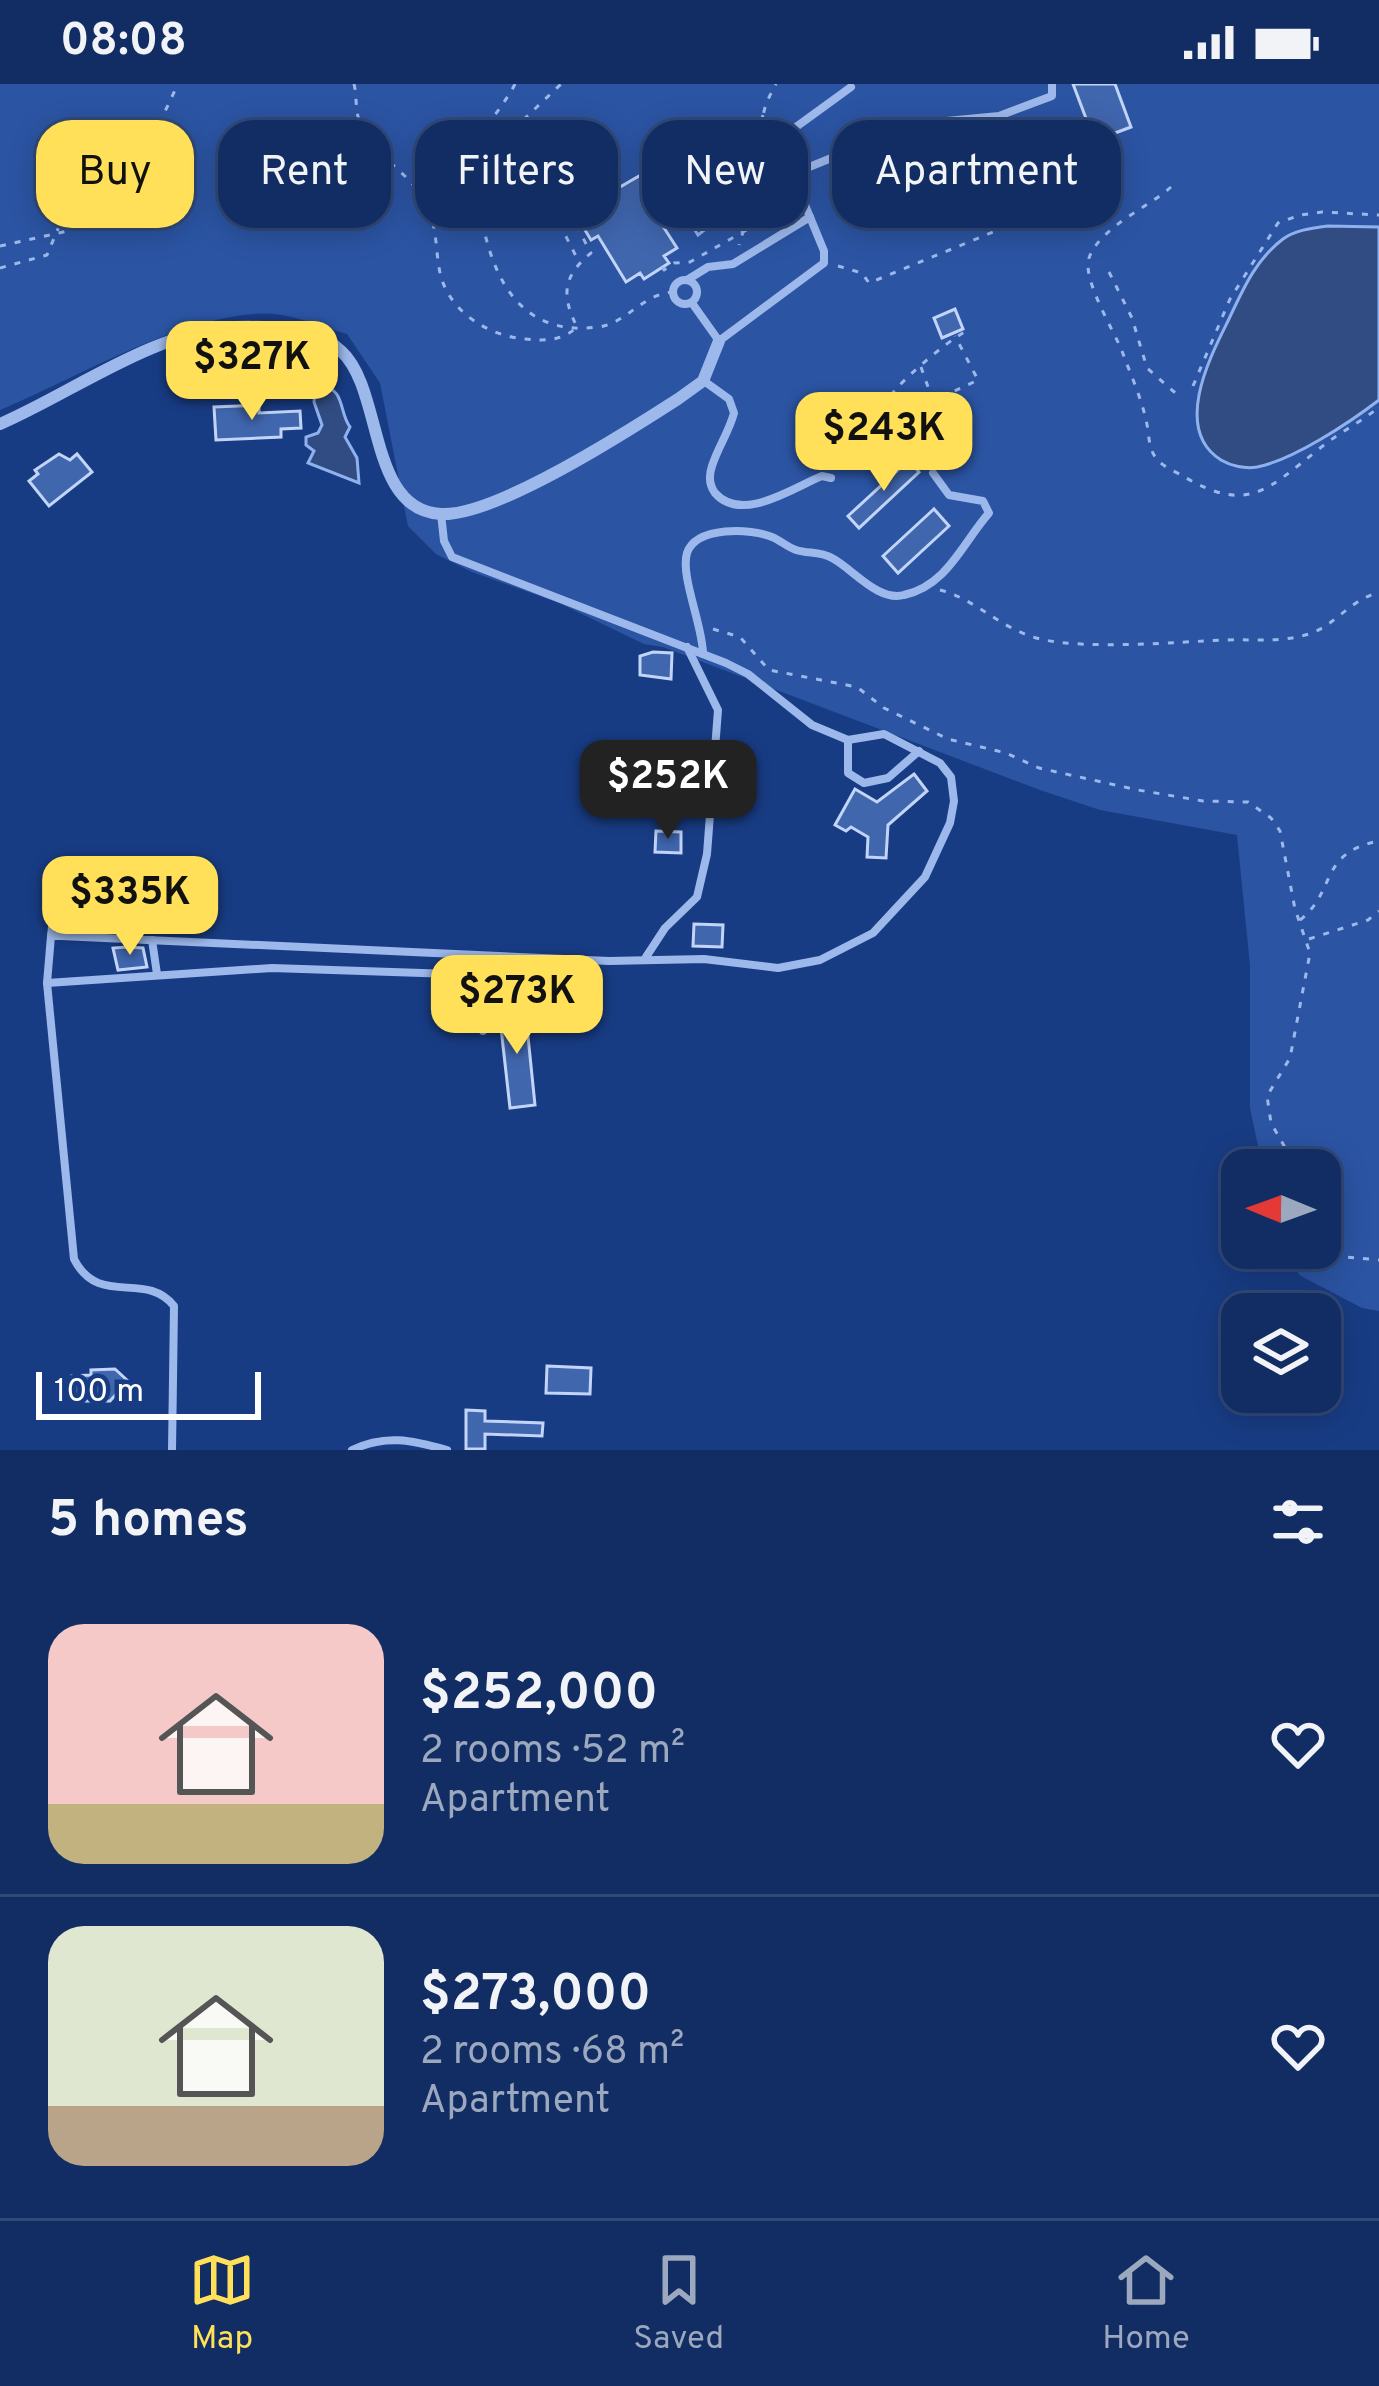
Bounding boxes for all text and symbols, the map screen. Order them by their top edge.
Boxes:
text: 08:08 [60,14,187,71]
chip: Buy [36,120,194,228]
chip: Rent [218,120,391,228]
chip: Filters [415,120,618,228]
chip: New [642,120,808,228]
chip: Apartment [832,120,1121,228]
pin: $327K [168,321,336,423]
text: $327K [193,335,311,384]
pin: $243K [800,392,968,494]
text: $243K [822,406,946,455]
pin: $252K [584,740,752,842]
text: $252K [607,754,729,803]
pin: $335K [46,856,214,958]
text: $335K [69,870,191,919]
pin: $273K [433,955,601,1057]
text: $273K [458,969,576,1018]
north arrow [1221,1149,1341,1269]
map controls [1221,1149,1341,1413]
button: layers [1221,1293,1341,1413]
scale bar [36,1366,261,1419]
text: 100 m [54,1372,144,1414]
icon: filters [1265,1489,1331,1555]
text: 5 homes [48,1490,249,1555]
text: $252,000 [420,1663,658,1728]
icon: home [144,1672,288,1816]
icon: heart [1265,1711,1331,1777]
text: 2 rooms · 52 m² [420,1728,685,1777]
text: Apartment [420,1777,610,1826]
text: $273,000 [420,1964,651,2029]
icon: home [144,1974,288,2118]
icon: heart [1265,2013,1331,2079]
text: 2 rooms · 68 m² [420,2029,684,2078]
text: Apartment [420,2078,610,2127]
tab: Map [189,2247,255,2361]
tab: Saved [633,2247,724,2361]
tab: Home [1102,2247,1190,2361]

